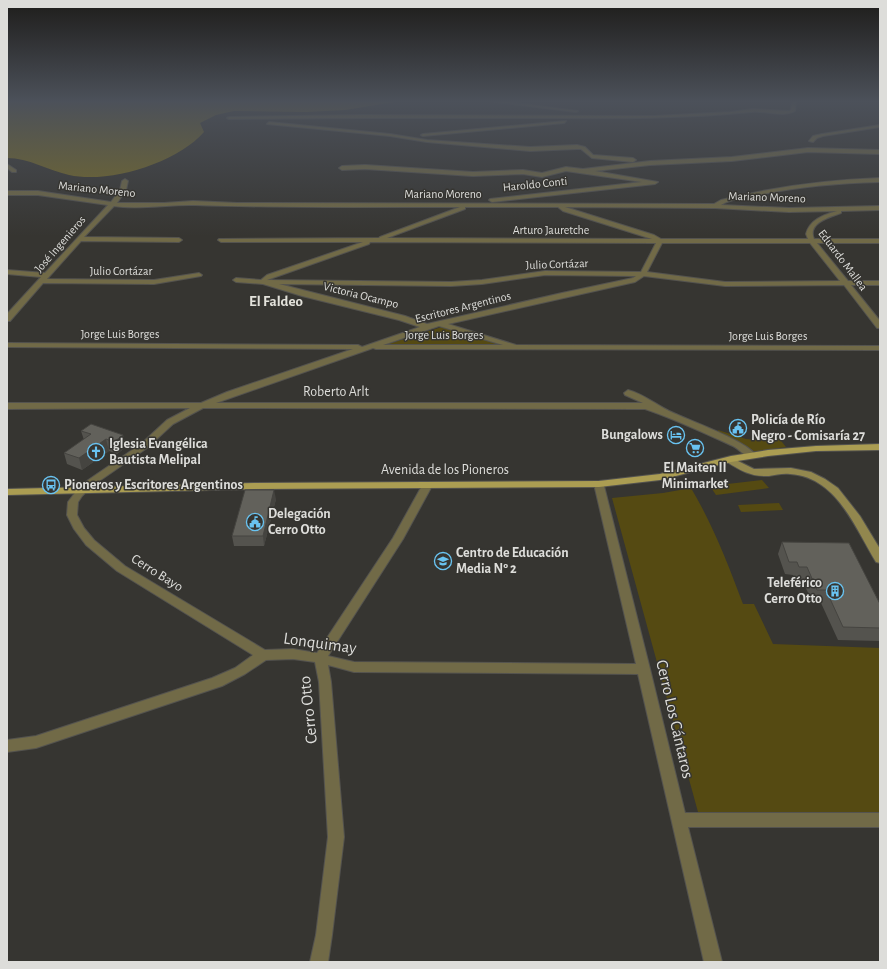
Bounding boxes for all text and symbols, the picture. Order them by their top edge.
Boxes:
street label: Haroldo Conti [502,175,568,193]
street label: Mariano Moreno [58,179,136,199]
street label: Mariano Moreno [404,188,482,200]
street label: Mariano Moreno [728,190,806,204]
street label: José Ingenieros [32,213,88,275]
street label: Arturo Jauretche [513,224,589,236]
street label: Eduardo Mallea [816,227,870,293]
street label: Julio Cortázar [525,257,589,271]
street label: Julio Cortázar [90,265,152,277]
street label: Victoria Ocampo [322,280,400,310]
street label: Escritores Argentinos [414,289,512,325]
district label: El Faldeo [249,294,303,309]
street label: Jorge Luis Borges [81,328,159,340]
street label: Jorge Luis Borges [405,329,483,341]
street label: Jorge Luis Borges [729,330,807,342]
street label: Roberto Arlt [303,385,370,399]
place label: Policía de Río Negro - Comisaría 27 [751,413,865,443]
public building icon: Policía de Río Negro - Comisaría 27 [728,418,748,438]
hotel icon: Bungalows [666,425,686,445]
place label: Bungalows [601,428,663,442]
place label: Iglesia Evangélica Bautista Melipal [109,437,208,467]
supermarket icon: El Maiten II Minimarket [685,438,705,458]
church icon: Iglesia Evangélica Bautista Melipal [86,442,106,462]
place label: El Maiten II Minimarket [662,461,729,491]
street label: Avenida de los Pioneros [381,463,509,477]
bus stop icon: Pioneros y Escritores Argentinos [41,475,61,495]
place label: Pioneros y Escritores Argentinos [64,478,243,492]
place label: Delegación Cerro Otto [268,507,331,537]
public building icon: Delegación Cerro Otto [245,512,265,532]
place label: Centro de Educación Media Nº 2 [456,546,569,576]
school or university icon: Centro de Educación Media Nº 2 [433,551,453,571]
street label: Cerro Bayo [129,552,185,594]
place label: Teleférico Cerro Otto [764,576,822,606]
building icon: Teleférico Cerro Otto [825,581,845,601]
street label: Lonquimay [282,629,358,658]
street label: Cerro Los Cántaros [653,658,697,780]
street label: Cerro Otto [296,675,320,745]

